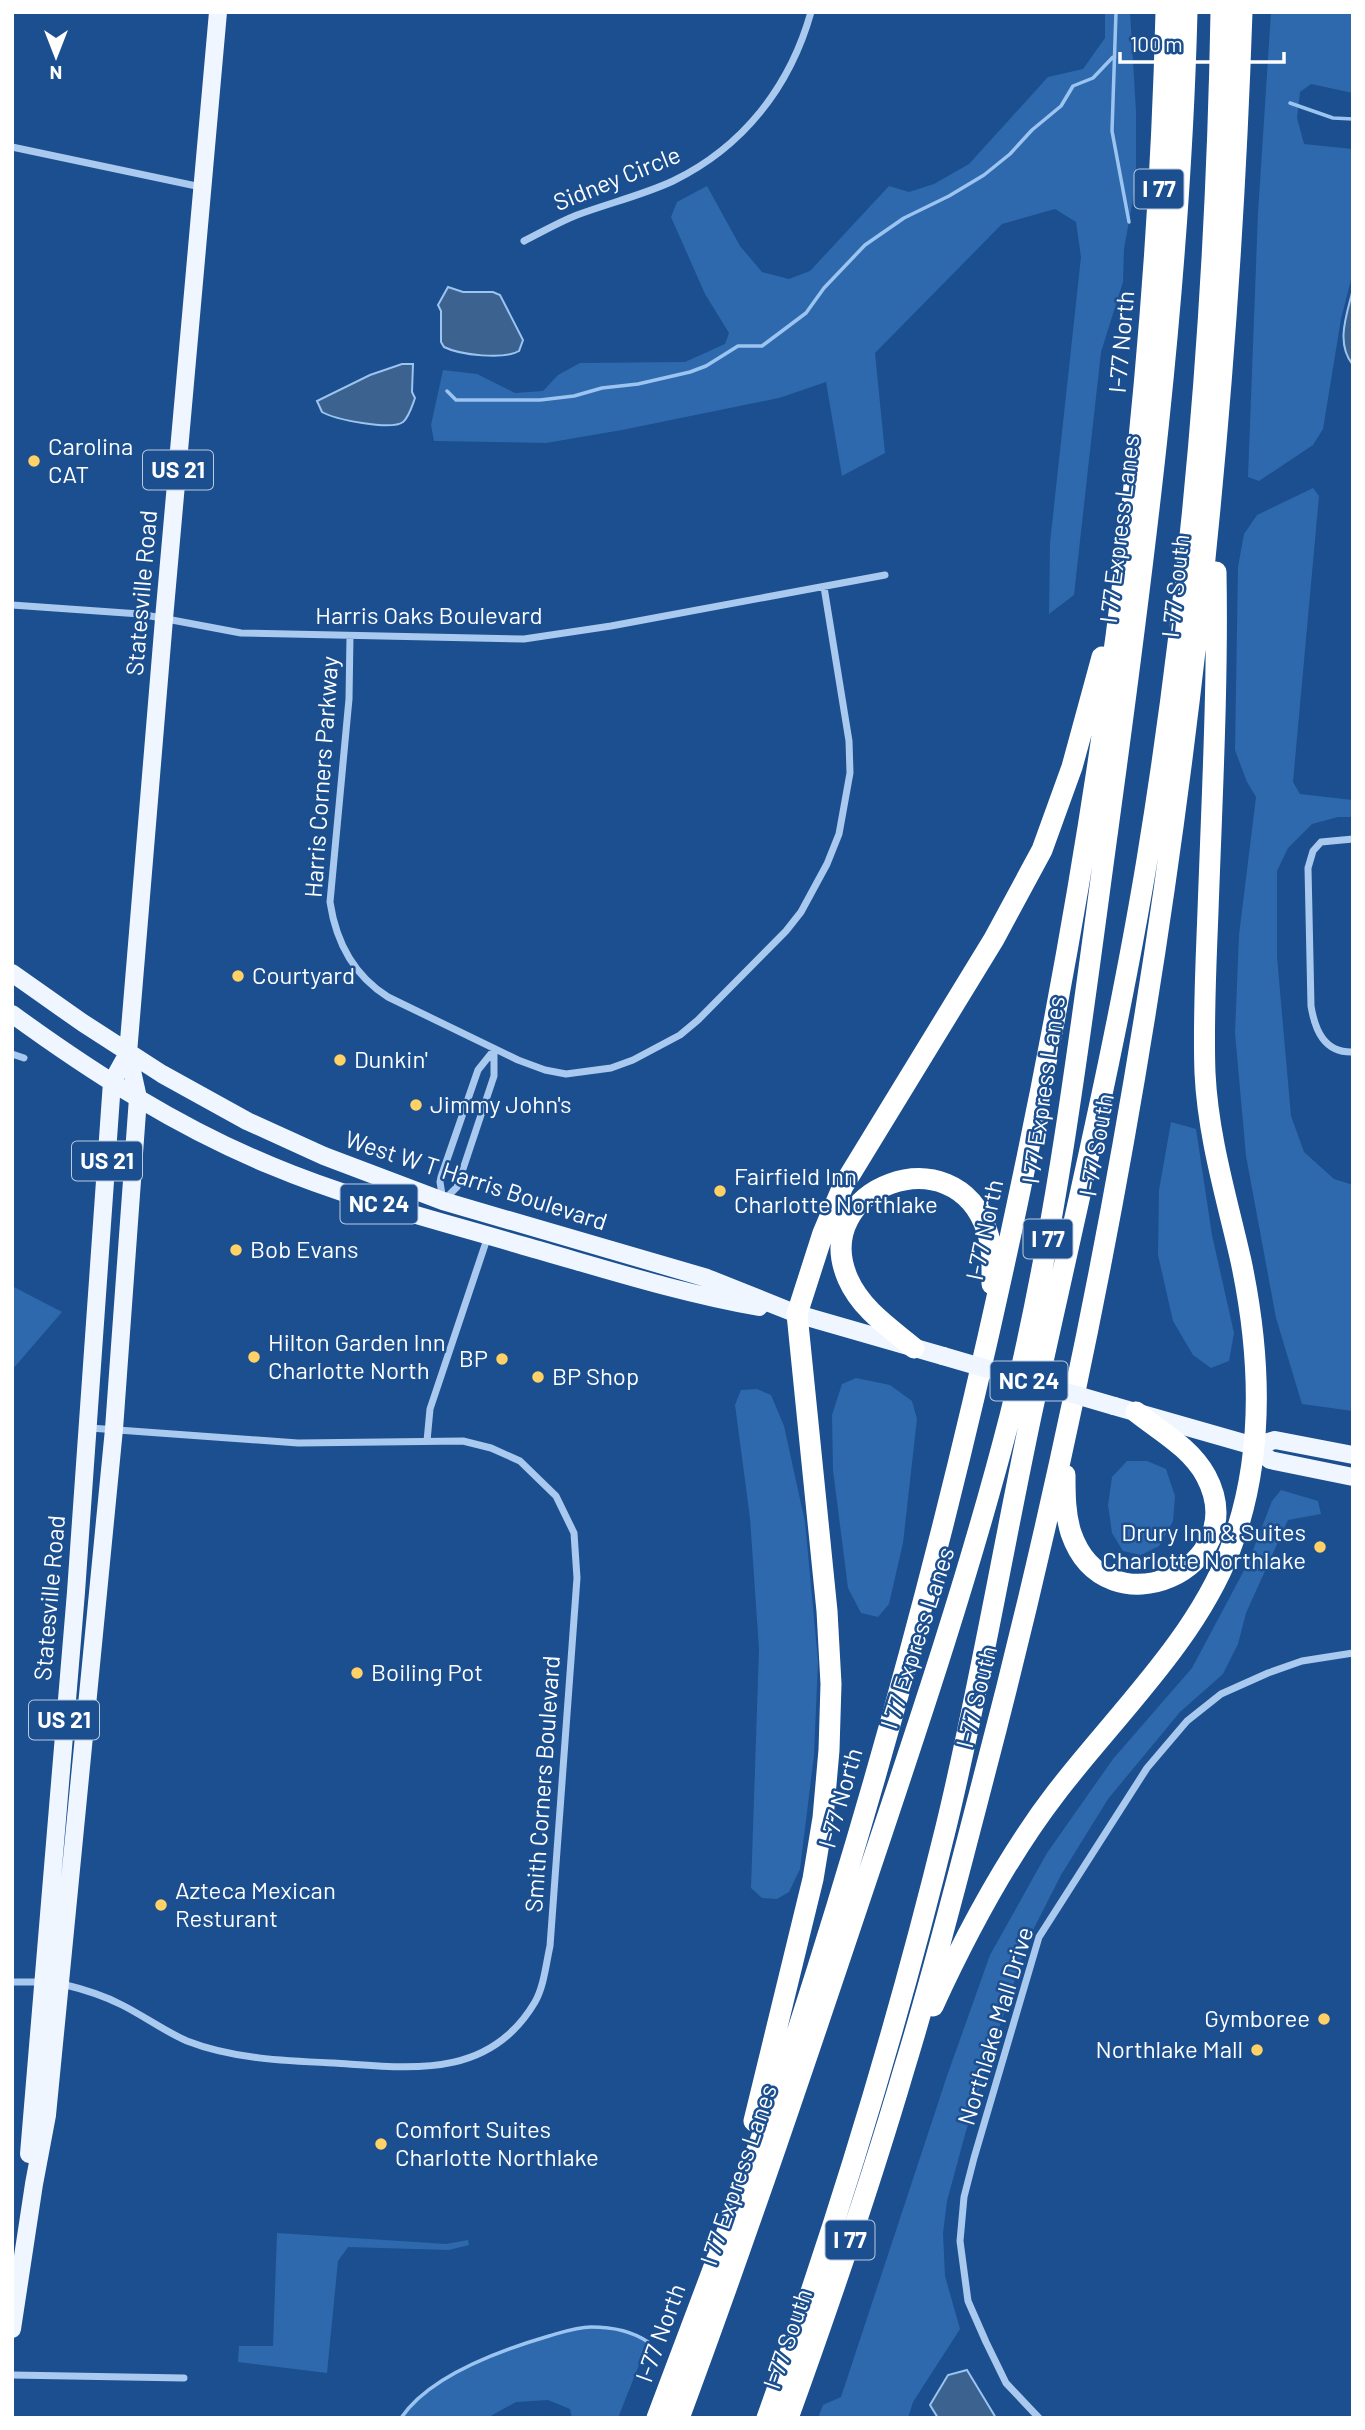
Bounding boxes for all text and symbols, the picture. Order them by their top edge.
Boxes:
north arrow [21,21,91,91]
scale bar [1120,21,1284,65]
text: 100 m [1130,31,1183,56]
text: N [50,62,62,85]
street label: Sidney Circle [549,139,684,216]
road number: I 77 [1134,170,1184,208]
street label: I-77 North [1102,290,1139,394]
place label: Carolina CAT [48,431,133,488]
street label: I 77 Express Lanes [1093,433,1144,625]
road number: US 21 [143,450,213,490]
marker: Carolina CAT [26,453,42,469]
street label: Statesville Road [119,509,162,677]
street label: I-77 South [1155,533,1194,639]
street label: Harris Oaks Boulevard [315,600,543,629]
street label: Harris Corners Parkway [298,655,343,899]
place label: Courtyard [252,960,355,989]
marker: Courtyard [230,968,246,984]
street label: I 77 Express Lanes [1015,994,1070,1186]
place label: Dunkin' [354,1044,428,1073]
marker: Dunkin' [332,1052,348,1068]
place label: Jimmy John's [430,1089,571,1118]
street label: I-77 South [1072,1091,1119,1198]
marker: Jimmy John's [408,1097,424,1113]
street label: West W T Harris Boulevard [342,1123,611,1236]
road number: US 21 [72,1142,142,1180]
place label: Fairfield Inn Charlotte Northlake [734,1161,938,1218]
street label: I-77 North [959,1177,1008,1283]
marker: Fairfield Inn Charlotte Northlake [712,1183,728,1199]
road number: NC 24 [340,1184,418,1224]
road number: I 77 [1024,1220,1072,1258]
place label: Bob Evans [250,1234,358,1263]
marker: Bob Evans [228,1242,244,1258]
place label: Hilton Garden Inn Charlotte North [268,1327,446,1384]
place label: BP [459,1343,488,1372]
marker: Hilton Garden Inn Charlotte North [246,1349,262,1365]
marker: BP [494,1351,510,1367]
place label: BP Shop [552,1361,639,1390]
road number: NC 24 [990,1362,1068,1400]
marker: BP Shop [530,1369,546,1385]
street label: Statesville Road [27,1514,70,1682]
place label: Drury Inn & Suites Charlotte Northlake [1102,1517,1306,1574]
marker: Drury Inn & Suites Charlotte Northlake [1312,1539,1328,1555]
street label: I 77 Express Lanes [874,1543,960,1732]
street label: I-77 South [949,1643,1002,1751]
street label: Smith Corners Boulevard [518,1654,565,1913]
place label: Boiling Pot [371,1657,483,1686]
marker: Boiling Pot [349,1665,365,1681]
road number: US 21 [29,1700,99,1740]
street label: I-77 North [811,1744,868,1851]
place label: Azteca Mexican Resturant [175,1875,336,1932]
marker: Azteca Mexican Resturant [153,1897,169,1913]
street label: Northlake Mall Drive [951,1923,1039,2128]
place label: Gymboree [1204,2003,1310,2032]
marker: Gymboree [1316,2011,1332,2027]
place label: Northlake Mall [1096,2034,1243,2063]
marker: Northlake Mall [1249,2042,1265,2058]
street label: I 77 Express Lanes [693,2080,782,2269]
place label: Comfort Suites Charlotte Northlake [395,2114,599,2171]
marker: Comfort Suites Charlotte Northlake [373,2136,389,2152]
road number: I 77 [826,2220,874,2260]
street label: I-77 North [628,2279,691,2386]
street label: I-77 South [756,2285,817,2392]

